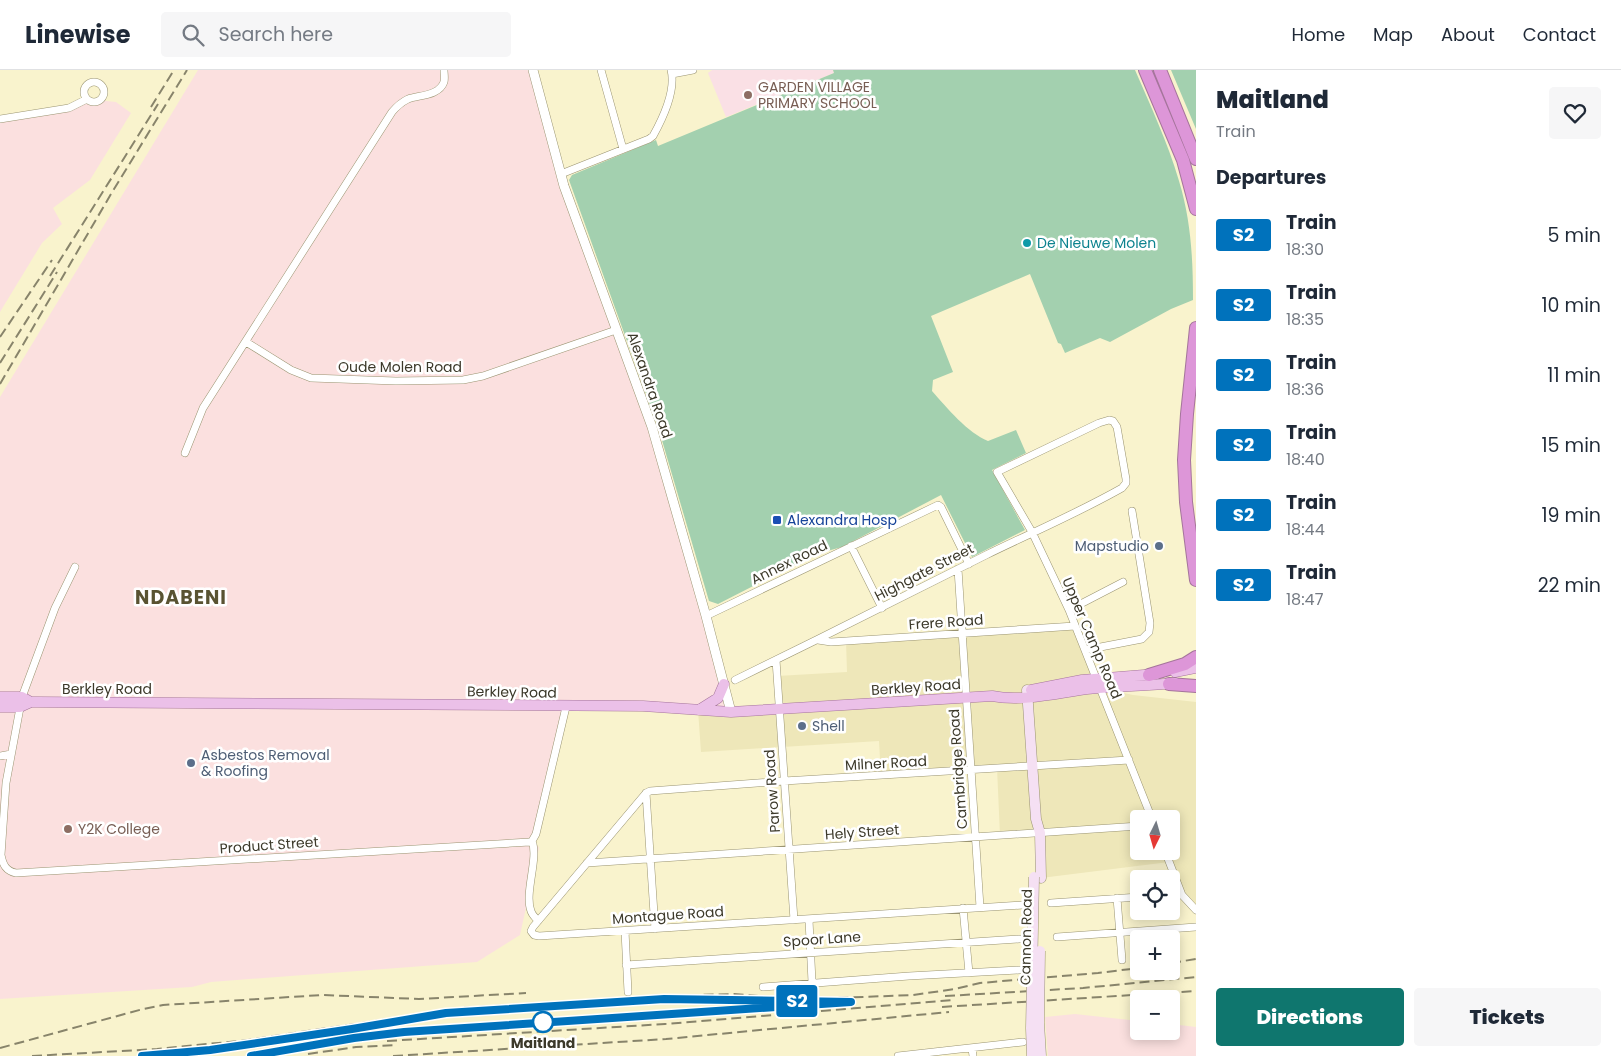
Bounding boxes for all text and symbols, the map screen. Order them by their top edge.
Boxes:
search box [161,12,511,57]
text: Linewise [25,18,131,51]
icon: search [179,21,207,49]
text: Search here [219,21,333,48]
text: Home [1291,22,1345,47]
text: Map [1373,22,1413,47]
text: About [1441,22,1495,47]
text: Contact [1523,22,1596,47]
place label: GARDEN VILLAGE PRIMARY SCHOOL [758,77,877,113]
text: Maitland [1216,83,1329,116]
button: heart [1549,87,1601,139]
marker: GARDEN VILLAGE PRIMARY SCHOOL [742,89,754,101]
text: Train [1216,120,1256,143]
text: Departures [1216,164,1326,191]
text: Train [1286,209,1337,236]
text: S2 [1233,222,1254,247]
text: 5 min [1548,222,1601,249]
place label: De Nieuwe Molen [1037,233,1156,253]
marker: De Nieuwe Molen [1021,237,1033,249]
text: 18:30 [1286,238,1324,261]
text: Train [1286,279,1337,306]
text: S2 [1233,292,1254,317]
text: 10 min [1542,292,1601,319]
text: 18:35 [1286,308,1324,331]
street label: Alexandra Road [622,329,678,441]
text: Train [1286,349,1337,376]
street label: Oude Molen Road [338,357,462,377]
text: S2 [1233,362,1254,387]
text: 11 min [1547,362,1601,389]
text: 18:36 [1286,378,1324,401]
text: Train [1286,419,1337,446]
text: S2 [1233,432,1254,457]
text: 15 min [1542,432,1601,459]
text: 18:40 [1286,448,1325,471]
text: Train [1286,489,1337,516]
text: S2 [1233,502,1254,527]
text: 19 min [1541,502,1601,529]
place label: Alexandra Hosp [787,510,897,530]
marker: Alexandra Hosp [771,514,783,526]
text: 18:44 [1286,518,1325,541]
street label: Annex Road [747,535,831,589]
place label: Mapstudio [1075,536,1149,556]
street label: Highgate Street [871,538,977,606]
marker: Mapstudio [1153,540,1165,552]
text: Train [1286,559,1337,586]
text: S2 [1233,572,1254,597]
text: 22 min [1538,572,1601,599]
street label: Upper Camp Road [1057,574,1127,702]
district label: NDABENI [135,584,227,611]
text: 18:47 [1286,588,1323,611]
street label: Frere Road [908,609,984,635]
street label: Berkley Road [870,674,962,700]
street label: Berkley Road [62,679,152,699]
street label: Berkley Road [467,681,557,703]
street label: Cambridge Road [944,708,972,830]
place label: Shell [812,716,845,736]
marker: Shell [796,720,808,732]
place label: Asbestos Removal & Roofing [201,745,330,781]
street label: Parow Road [759,749,785,833]
street label: Milner Road [845,751,927,775]
marker: Asbestos Removal & Roofing [185,757,197,769]
north arrow [1130,810,1180,860]
map controls [1130,810,1180,1040]
place label: Y2K College [78,819,160,839]
street label: Hely Street [824,819,900,845]
marker: Y2K College [62,823,74,835]
street label: Product Street [219,832,319,858]
button: locate [1130,870,1180,920]
street label: Cannon Road [1015,889,1037,985]
street label: Montague Road [612,901,724,929]
street label: Spoor Lane [783,926,862,952]
button: + [1130,930,1180,980]
line badge: S2 [774,985,820,1017]
text: S2 [786,988,808,1013]
button: Directions [1216,988,1404,1046]
button: Tickets [1414,988,1601,1046]
button: − [1130,990,1180,1040]
marker: Maitland [532,1011,554,1033]
place label: Maitland [511,1033,575,1053]

